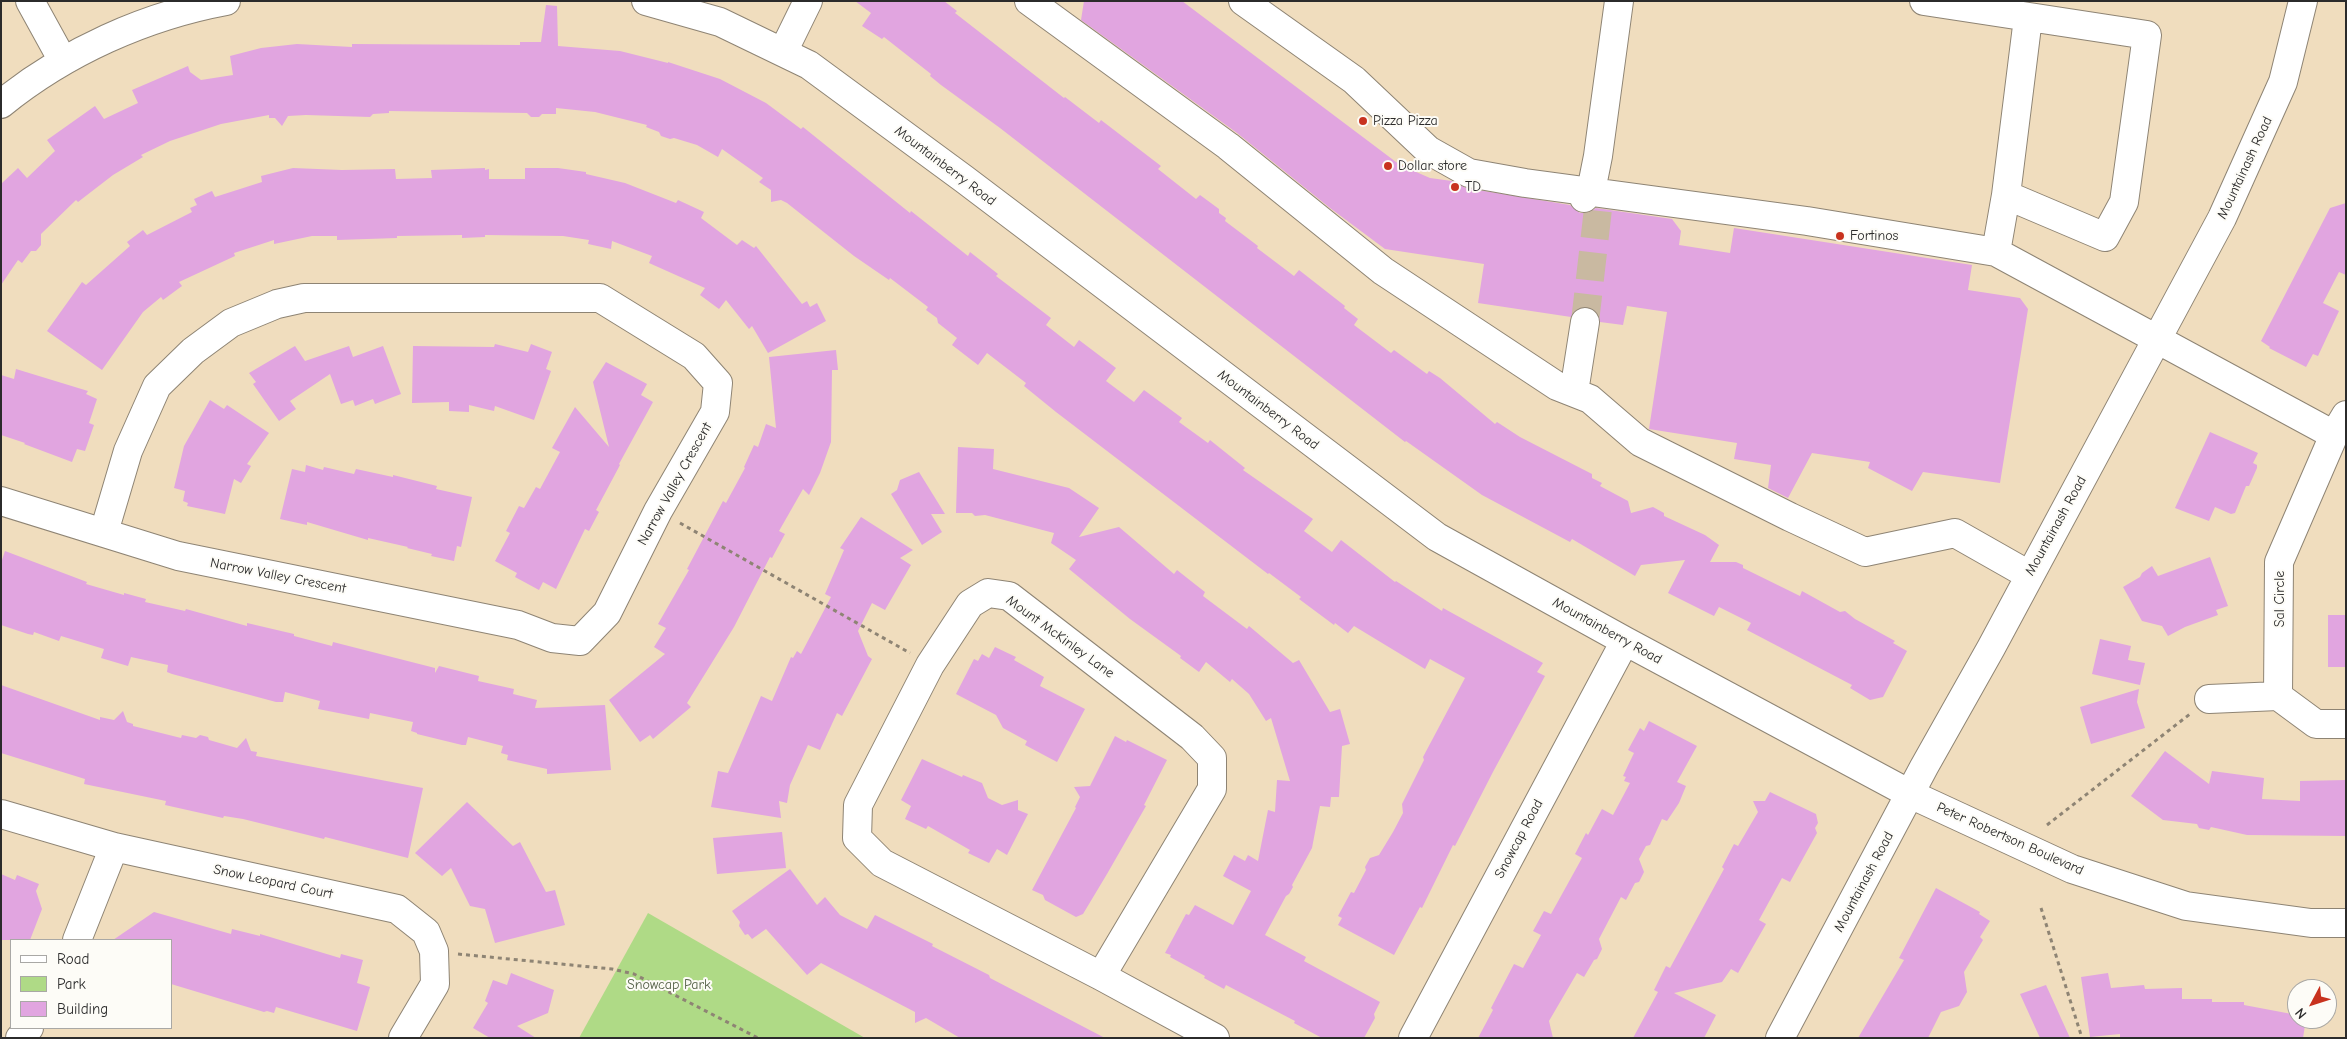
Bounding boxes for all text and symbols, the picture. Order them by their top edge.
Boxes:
place label: Pizza Pizza [1373,113,1438,129]
street label: Mountainash Road [2214,114,2276,222]
marker: Pizza Pizza [1357,115,1369,127]
street label: Mountainberry Road [891,122,999,210]
place label: Dollar store [1398,158,1467,174]
marker: Dollar store [1382,160,1394,172]
place label: TD [1465,179,1481,195]
marker: TD [1449,181,1461,193]
place label: Fortinos [1850,228,1898,244]
marker: Fortinos [1834,230,1846,242]
street label: Mountainberry Road [1214,366,1322,454]
street label: Narrow Valley Crescent [634,420,716,548]
street label: Mountainash Road [2022,473,2090,579]
street label: Narrow Valley Crescent [209,555,347,597]
street label: Sal Circle [2272,571,2288,627]
street label: Mount McKinley Lane [1003,592,1117,682]
street label: Mountainberry Road [1549,594,1665,668]
street label: Snowcap Road [1491,797,1547,881]
street label: Peter Robertson Boulevard [1934,799,2086,879]
street label: Mountainash Road [1830,829,1898,935]
street label: Snow Leopard Court [212,861,334,903]
legend [10,939,172,1029]
text: Road [57,950,89,968]
text: Park [57,975,86,993]
park label: Snowcap Park [627,977,711,993]
north arrow [2287,979,2337,1029]
text: Building [57,1000,108,1018]
text: N [2291,1004,2310,1022]

